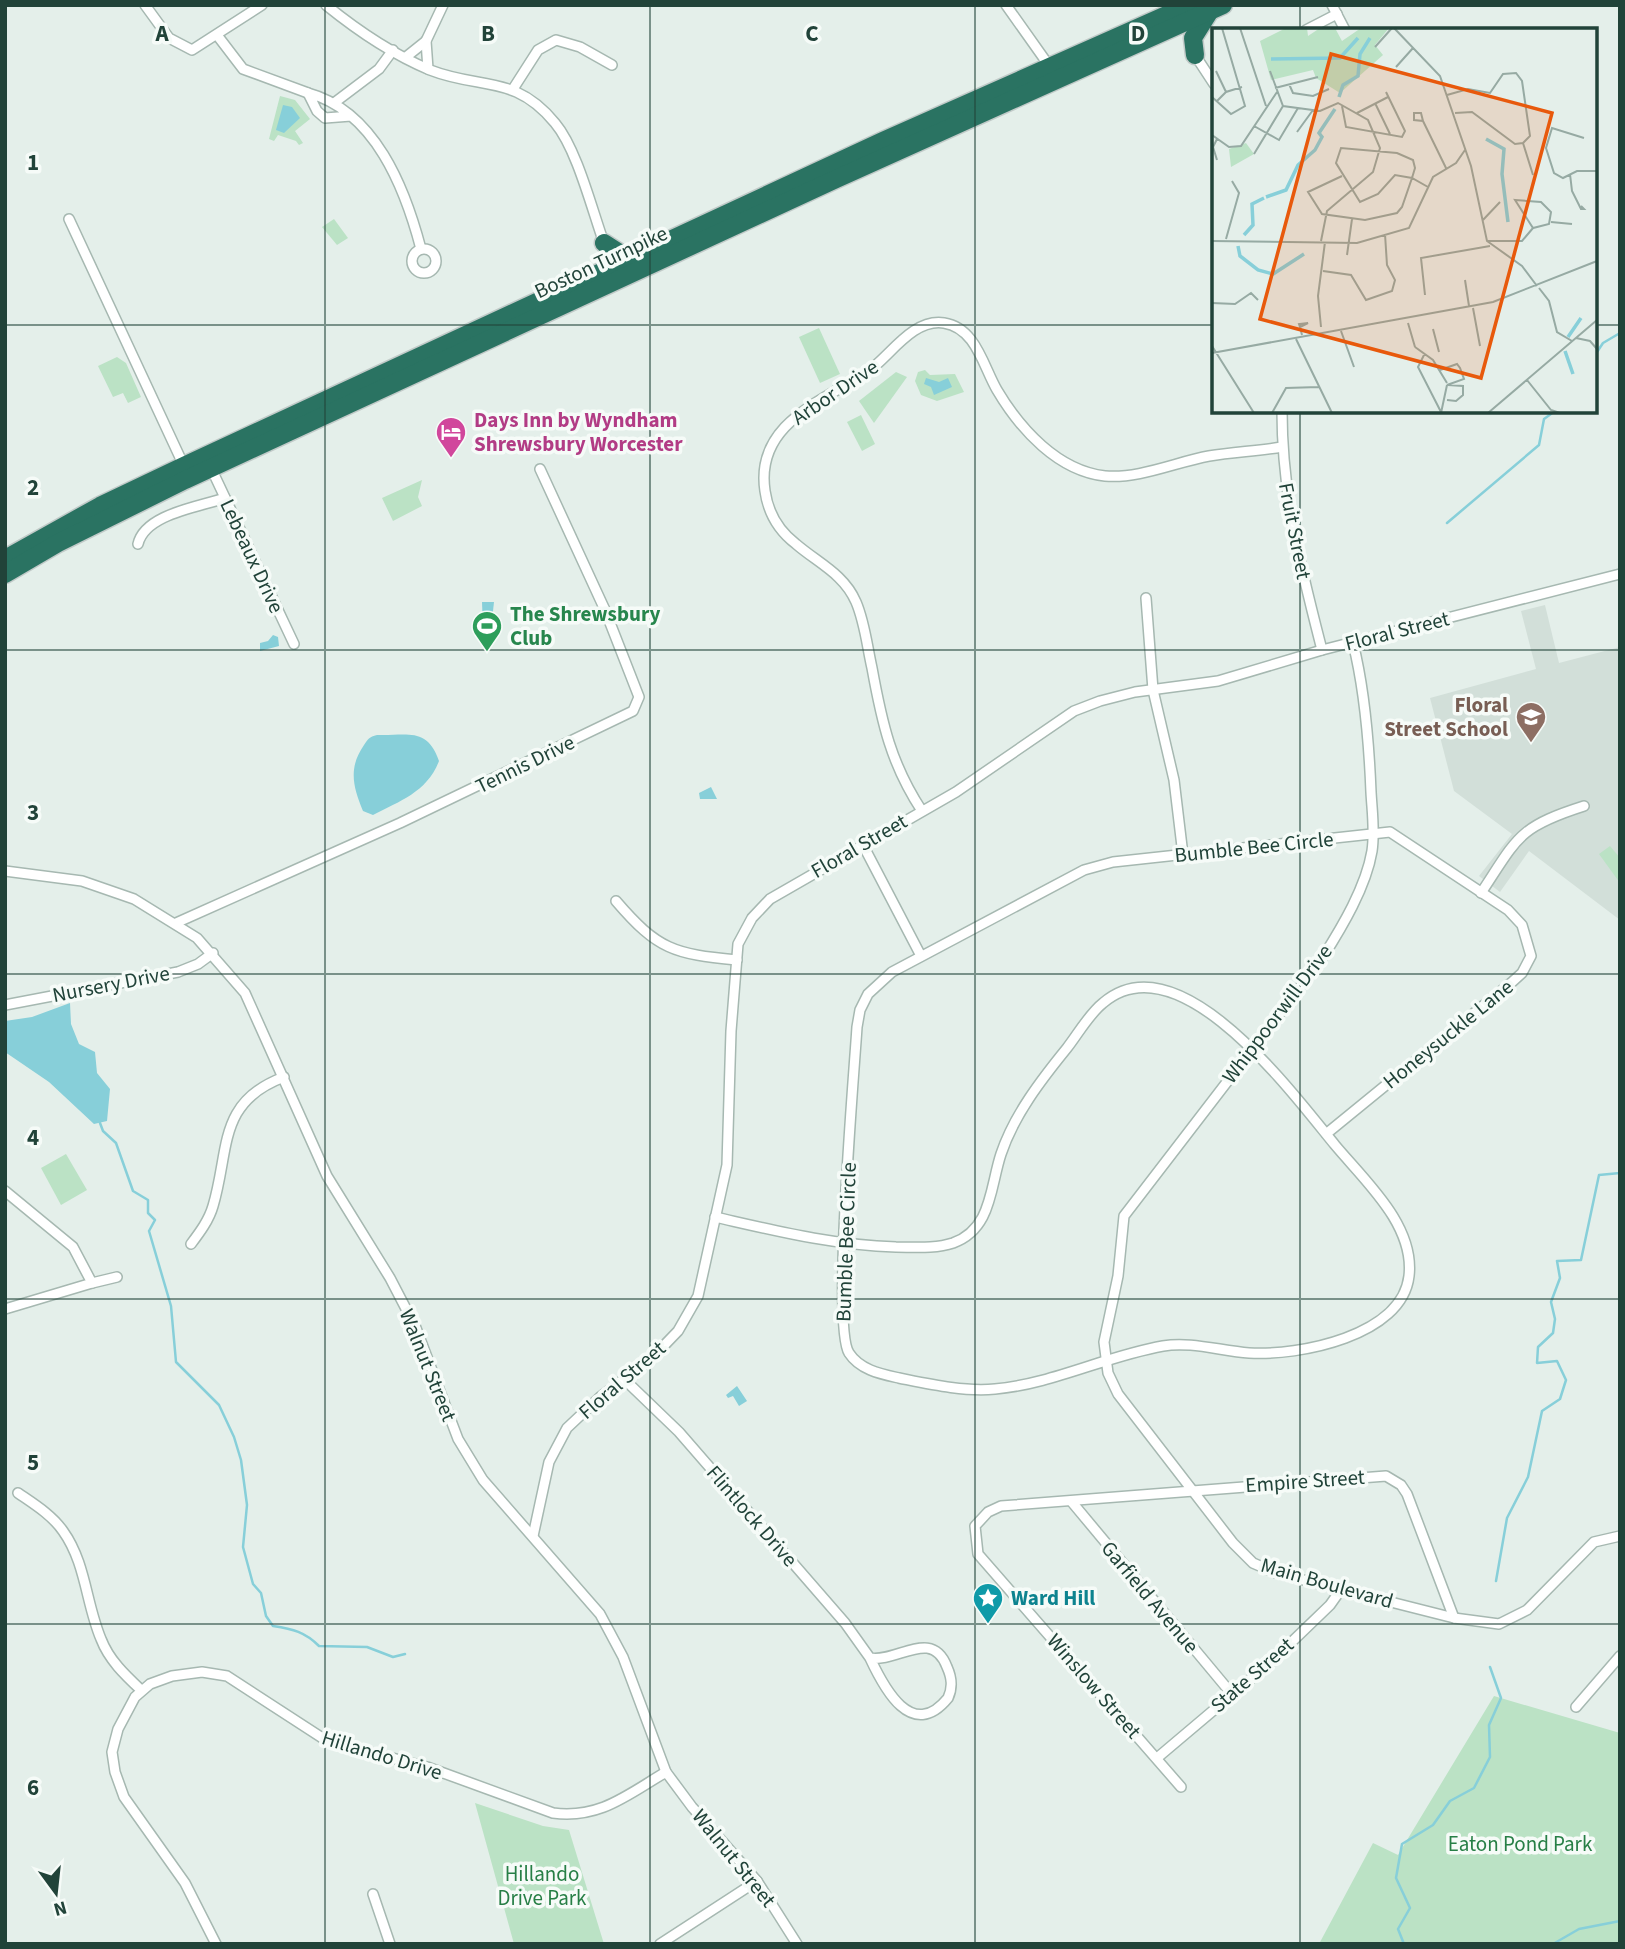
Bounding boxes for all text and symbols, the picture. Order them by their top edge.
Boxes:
text: A [154,17,169,50]
text: B [481,17,495,50]
text: C [805,17,819,50]
text: D [1131,17,1145,50]
inset map [1212,28,1597,413]
text: 1 [27,146,39,179]
street label: Boston Turnpike [530,218,672,306]
street label: Arbor Drive [786,352,884,432]
place label: Days Inn by Wyndham Shrewsbury Worcester [474,405,683,459]
hotel icon: Days Inn by Wyndham Shrewsbury Worcester [434,415,468,459]
text: 2 [27,471,39,504]
street label: Fruit Street [1271,480,1319,582]
street label: Lebeaux Drive [212,494,292,618]
place label: The Shrewsbury Club [510,599,660,653]
street label: Floral Street [1342,604,1452,658]
sports icon: The Shrewsbury Club [470,609,504,653]
place label: Floral Street School [1384,690,1508,744]
school or university icon: Floral Street School [1514,700,1548,744]
street label: Tennis Drive [470,727,580,801]
text: 3 [27,796,39,829]
street label: Floral Street [805,806,913,886]
street label: Bumble Bee Circle [1173,824,1335,870]
street label: Whippoorwill Drive [1215,938,1339,1090]
street label: Nursery Drive [50,958,172,1010]
street label: Honeysuckle Lane [1376,972,1520,1096]
text: 4 [27,1121,39,1154]
street label: Bumble Bee Circle [828,1162,864,1322]
street label: Walnut Street [392,1304,464,1426]
street label: Floral Street [572,1334,672,1426]
text: 5 [27,1446,39,1479]
street label: Flintlock Drive [699,1459,805,1573]
street label: Empire Street [1244,1462,1366,1500]
street label: Garfield Avenue [1094,1534,1206,1660]
street label: Main Boulevard [1257,1550,1397,1616]
place icon: Ward Hill [971,1581,1005,1625]
place label: Ward Hill [1011,1583,1095,1613]
street label: Winslow Street [1040,1627,1148,1745]
street label: State Street [1204,1630,1300,1720]
street label: Hillando Drive [318,1722,446,1788]
text: 6 [27,1771,39,1804]
street label: Walnut Street [685,1802,783,1914]
park label: Eaton Pond Park [1448,1829,1593,1859]
north arrow [21,1858,91,1928]
park label: Hillando Drive Park [498,1859,587,1913]
text: N [50,1893,70,1923]

